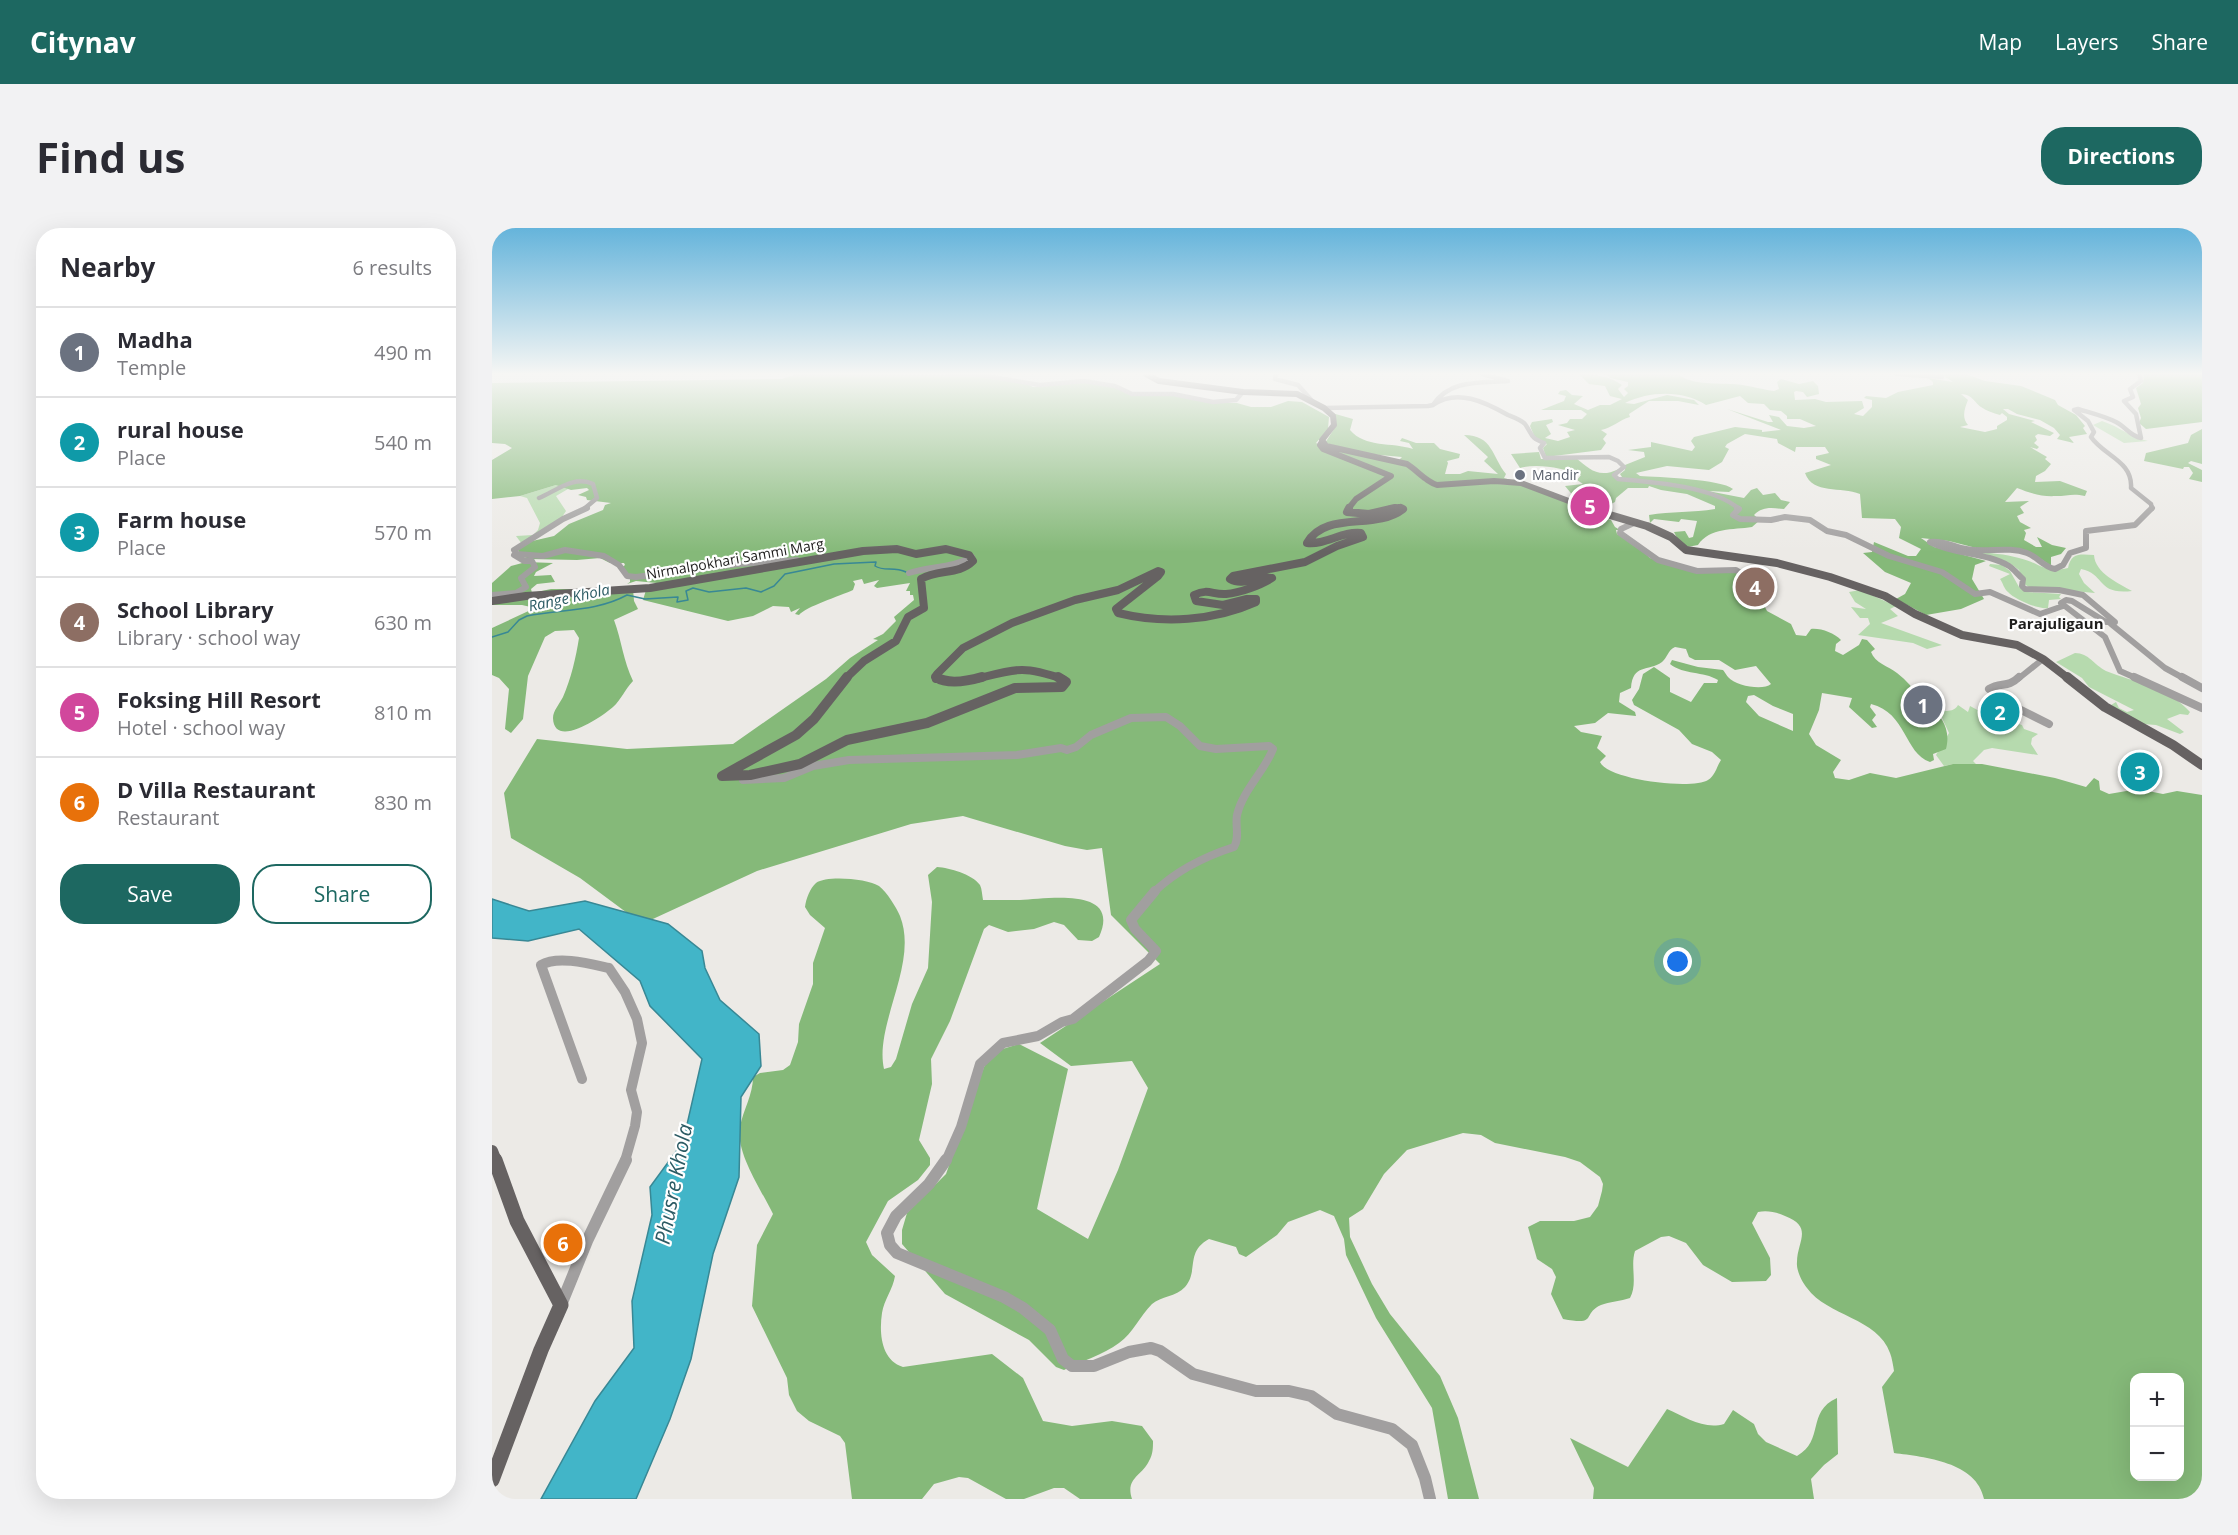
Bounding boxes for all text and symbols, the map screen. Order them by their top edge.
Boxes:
text: Citynav [30,23,136,61]
text: Map [1979,28,2022,56]
text: Layers [2055,28,2119,56]
text: Share [2152,28,2208,56]
button: Directions [2041,127,2202,185]
text: Find us [36,128,185,185]
text: Nearby [60,249,155,285]
text: 6 results [352,254,432,281]
text: Madha [117,324,193,354]
text: 1 [74,339,85,366]
text: 490 m [374,339,432,366]
text: Temple [117,354,186,381]
text: rural house [117,414,244,444]
text: 2 [74,429,85,456]
text: 540 m [374,429,432,456]
text: Place [117,444,166,471]
place label: Mandir [1532,465,1579,484]
marker: Mandir [1513,468,1527,482]
pin: 5 [1570,484,1610,528]
text: Farm house [117,504,246,534]
text: 3 [74,519,85,546]
text: 570 m [374,519,432,546]
street label: Nirmalpokhari Sammi Marg [645,533,826,583]
text: Place [117,534,166,561]
pin: 4 [1736,564,1774,610]
water label: Range Khola [526,579,612,615]
text: School Library [117,594,273,624]
text: 4 [74,609,85,636]
text: 630 m [374,609,432,636]
district label: Parajuligaun [2008,613,2104,633]
text: Library · school way [117,624,300,651]
pin: 1 [1904,682,1942,728]
text: Foksing Hill Resort [117,684,321,714]
pin: 2 [1980,690,2020,734]
text: 5 [74,699,85,726]
text: 810 m [374,699,432,726]
text: Hotel · school way [117,714,285,741]
pin: 3 [2120,750,2160,794]
text: D Villa Restaurant [117,774,315,804]
text: 6 [74,789,85,816]
text: 830 m [374,789,432,816]
text: Restaurant [117,804,219,831]
button: Save [60,864,240,924]
button: Share [252,864,432,924]
your location [1663,947,1692,976]
water label: Phusre Khola [648,1121,698,1246]
pin: 6 [544,1220,582,1266]
map controls [2130,1373,2184,1481]
button: + [2130,1373,2184,1427]
button: − [2130,1427,2184,1481]

